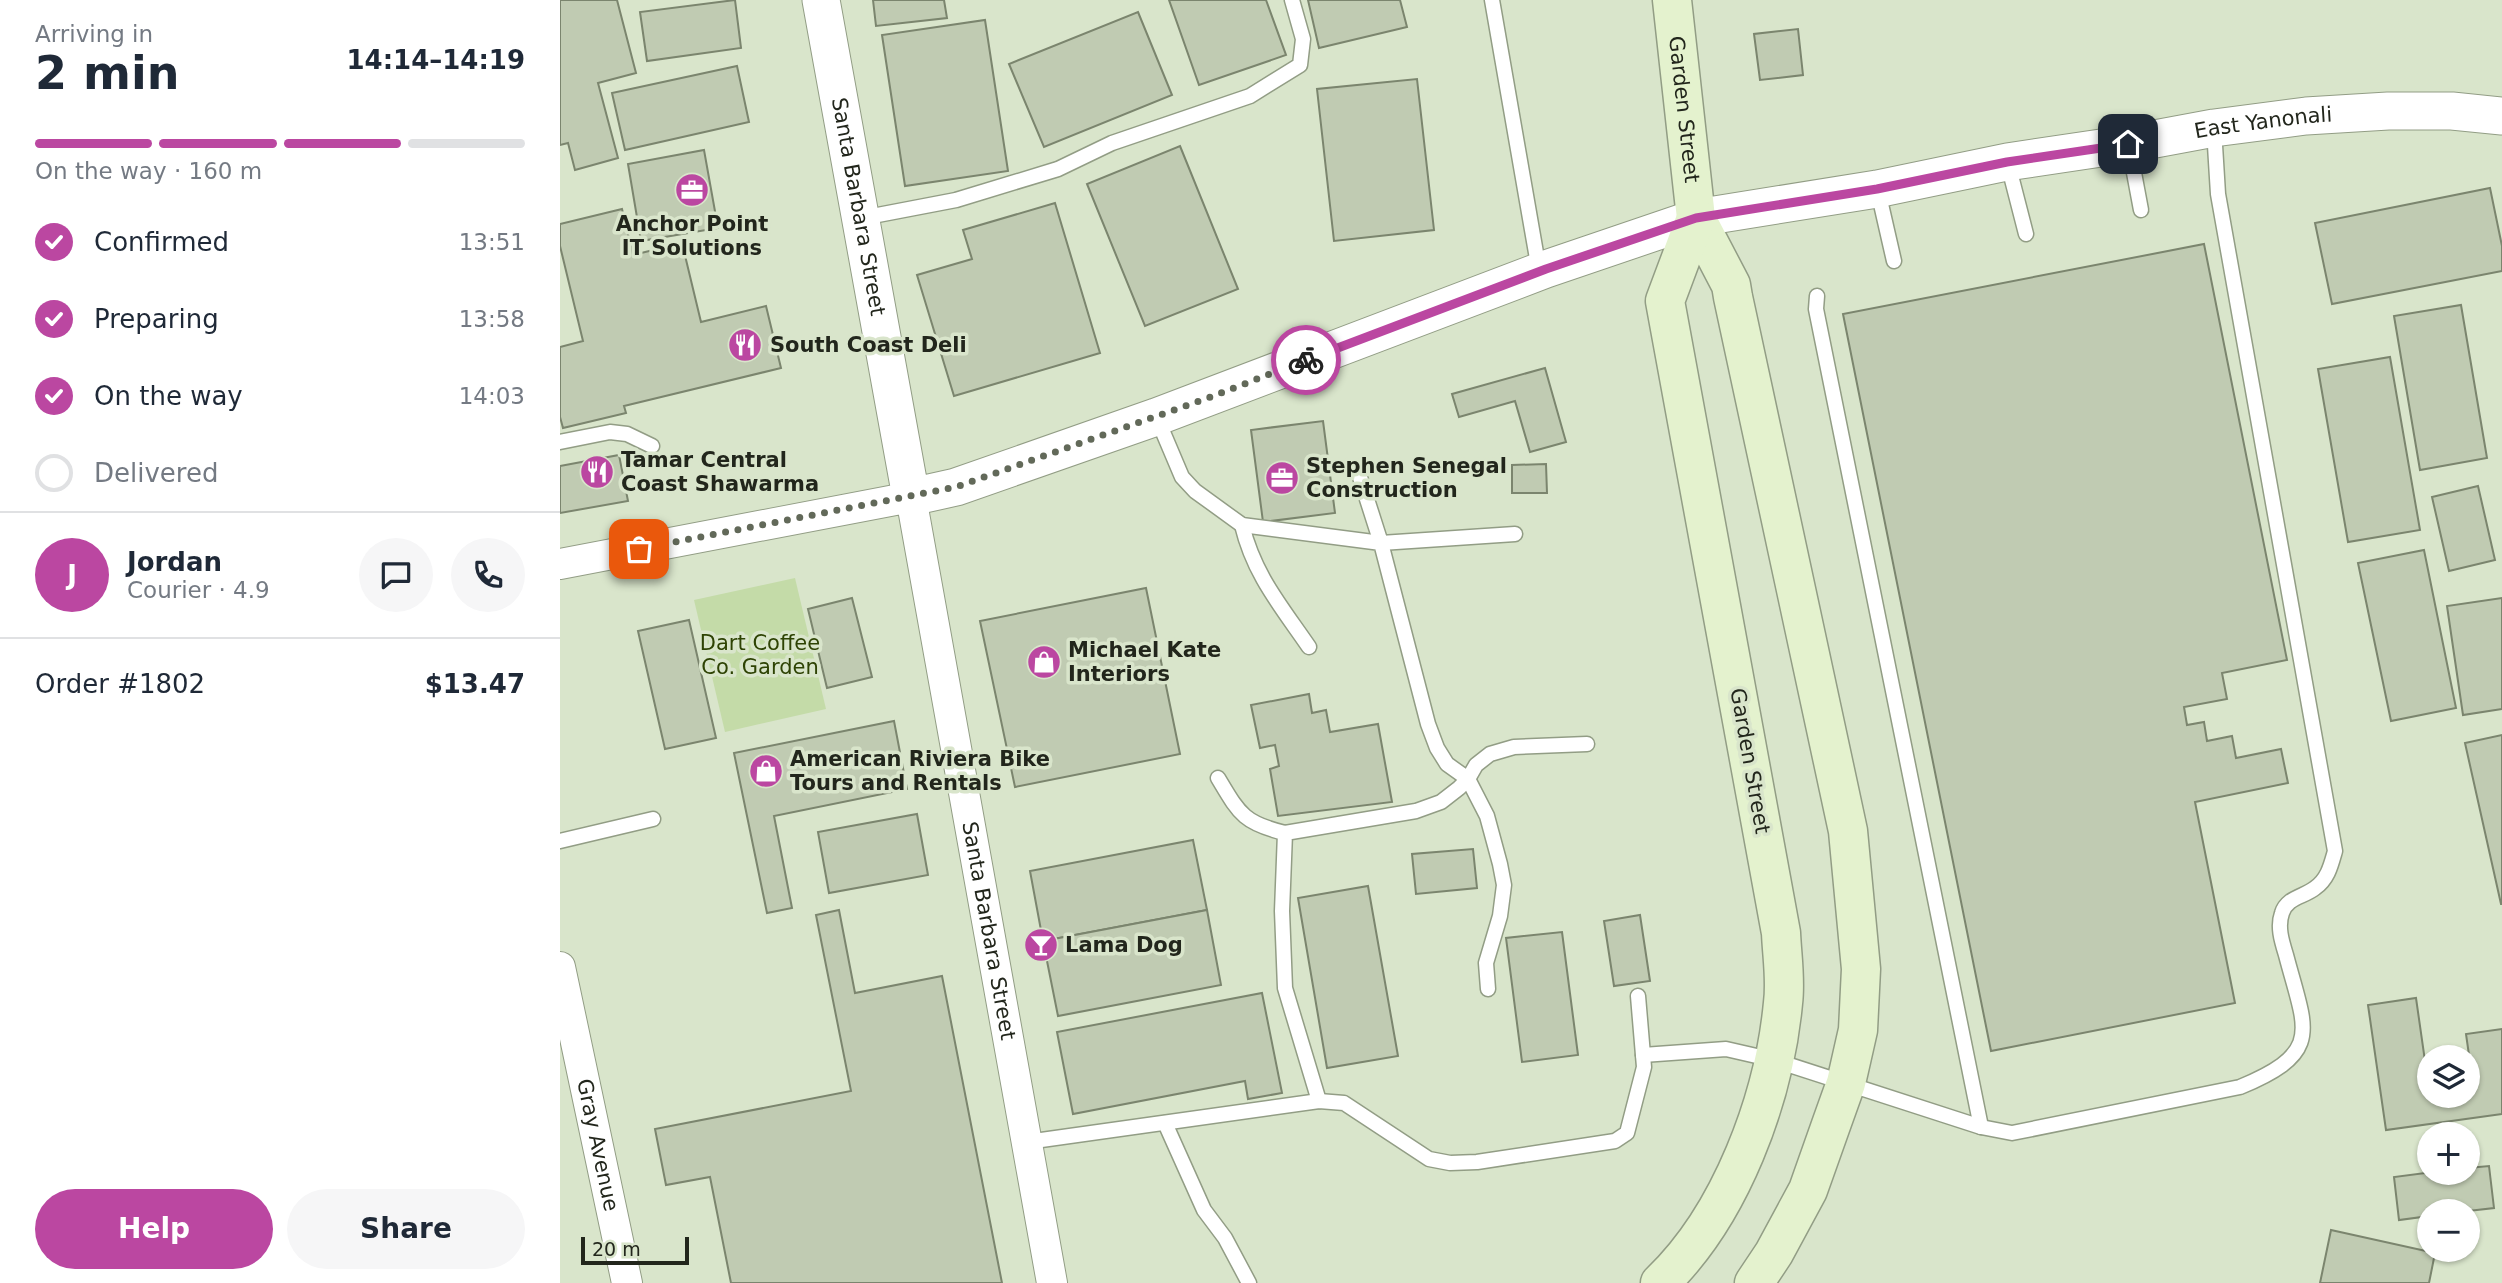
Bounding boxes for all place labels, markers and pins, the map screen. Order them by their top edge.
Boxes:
pin [2098,114,2158,174]
office icon: Anchor Point IT Solutions [673,171,711,209]
place label: Anchor Point IT Solutions [616,212,768,260]
restaurant icon: South Coast Deli [726,326,764,364]
place label: South Coast Deli [770,333,967,357]
place label: Tamar Central Coast Shawarma [621,448,819,496]
restaurant icon: Tamar Central Coast Shawarma [578,453,616,491]
place label: Stephen Senegal Construction [1306,454,1507,502]
office icon: Stephen Senegal Construction [1263,459,1301,497]
pin [609,519,669,579]
place label: Michael Kate Interiors [1068,638,1221,686]
shop icon: Michael Kate Interiors [1025,643,1063,681]
place label: American Riviera Bike Tours and Rentals [790,747,1050,795]
shop icon: American Riviera Bike Tours and Rentals [747,752,785,790]
bar icon: Lama Dog [1022,926,1060,964]
place label: Lama Dog [1065,933,1183,957]

